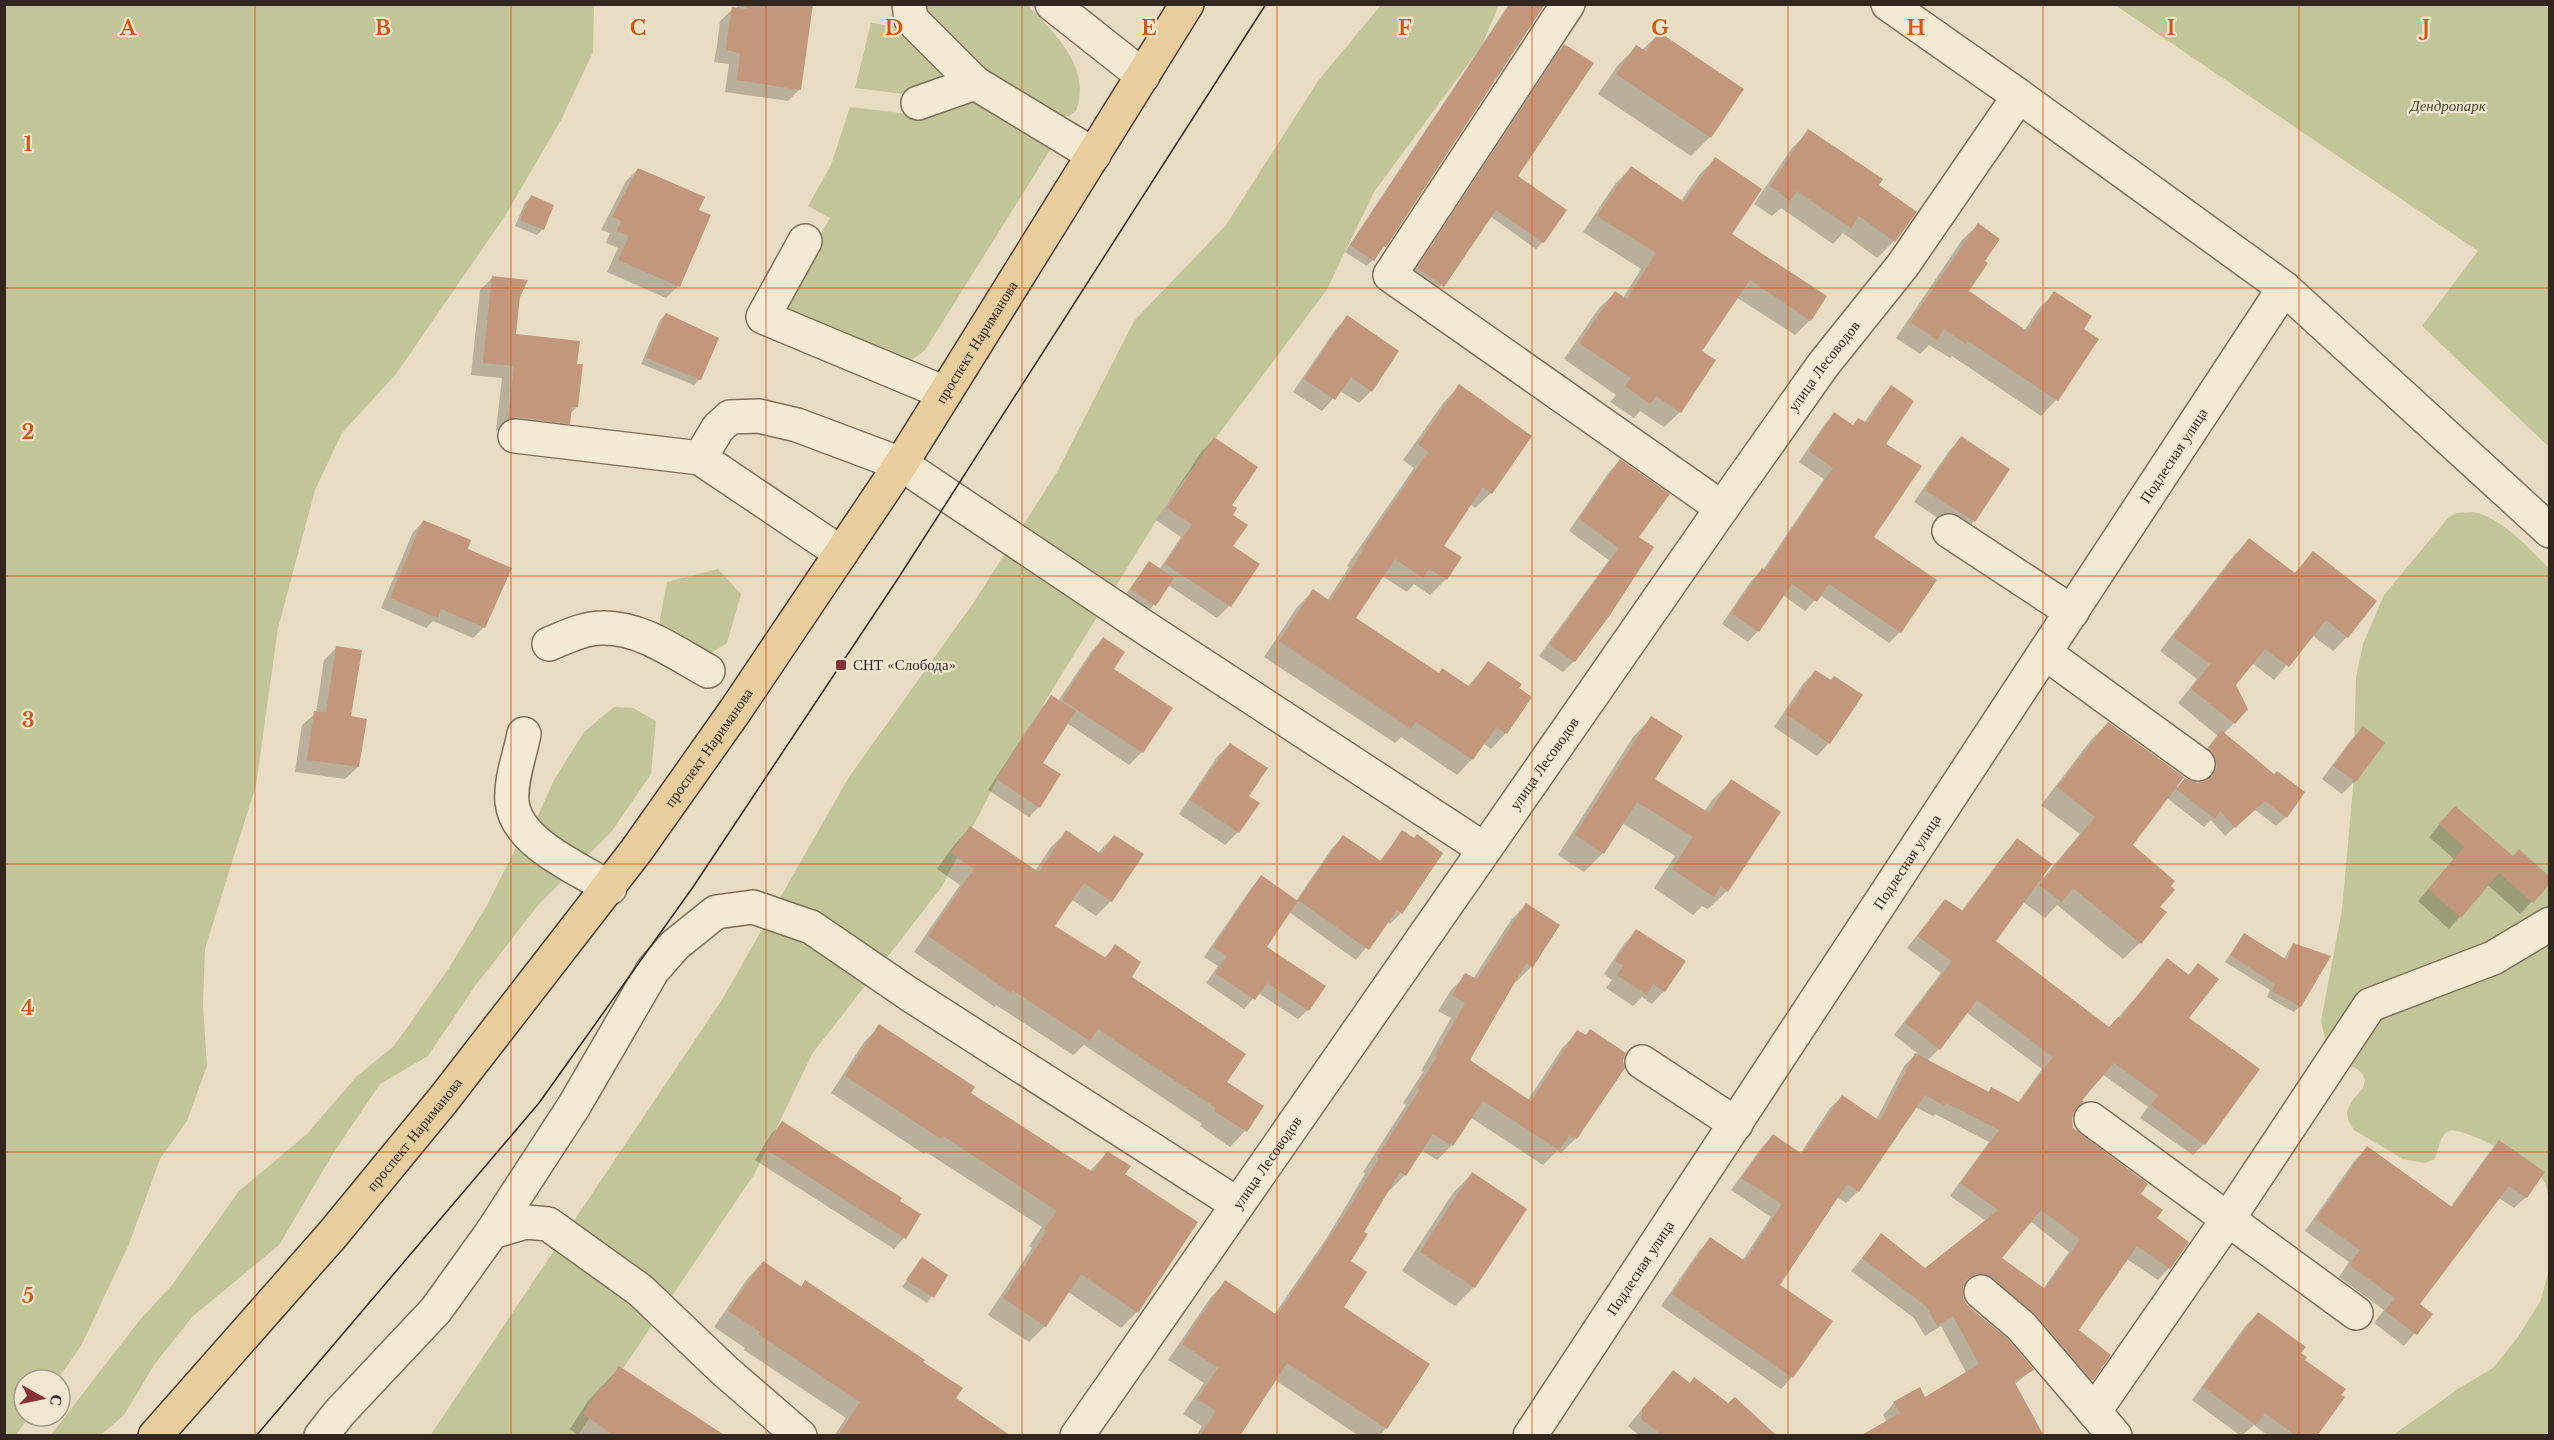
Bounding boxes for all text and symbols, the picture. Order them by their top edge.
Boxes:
text: A [119,16,137,40]
text: B [375,16,391,40]
text: C [630,16,646,40]
text: D [885,16,903,40]
text: E [1141,16,1157,40]
text: F [1398,16,1412,40]
text: G [1651,16,1669,40]
text: H [1907,16,1926,40]
text: I [2167,16,2175,40]
text: J [2418,16,2430,40]
park label: Дендропарк [2408,96,2487,115]
text: 1 [24,132,33,156]
street label: проспект Нариманова [931,277,1022,407]
street label: улица Лесоводов [1783,316,1864,415]
street label: Подлесная улица [2135,404,2212,506]
text: 2 [21,420,35,444]
place label: СНТ «Слобода» [853,655,956,674]
marker: СНТ «Слобода» [834,658,848,672]
street label: проспект Нариманова [660,684,757,811]
text: 3 [22,708,34,732]
street label: улица Лесоводов [1505,713,1583,813]
street label: Подлесная улица [1869,810,1945,913]
text: 4 [21,996,35,1020]
street label: проспект Нариманова [362,1073,466,1195]
street label: улица Лесоводов [1228,1112,1306,1212]
street label: Подлесная улица [1602,1216,1678,1319]
text: 5 [22,1284,34,1308]
north arrow [12,1368,72,1428]
text: С [46,1393,68,1408]

